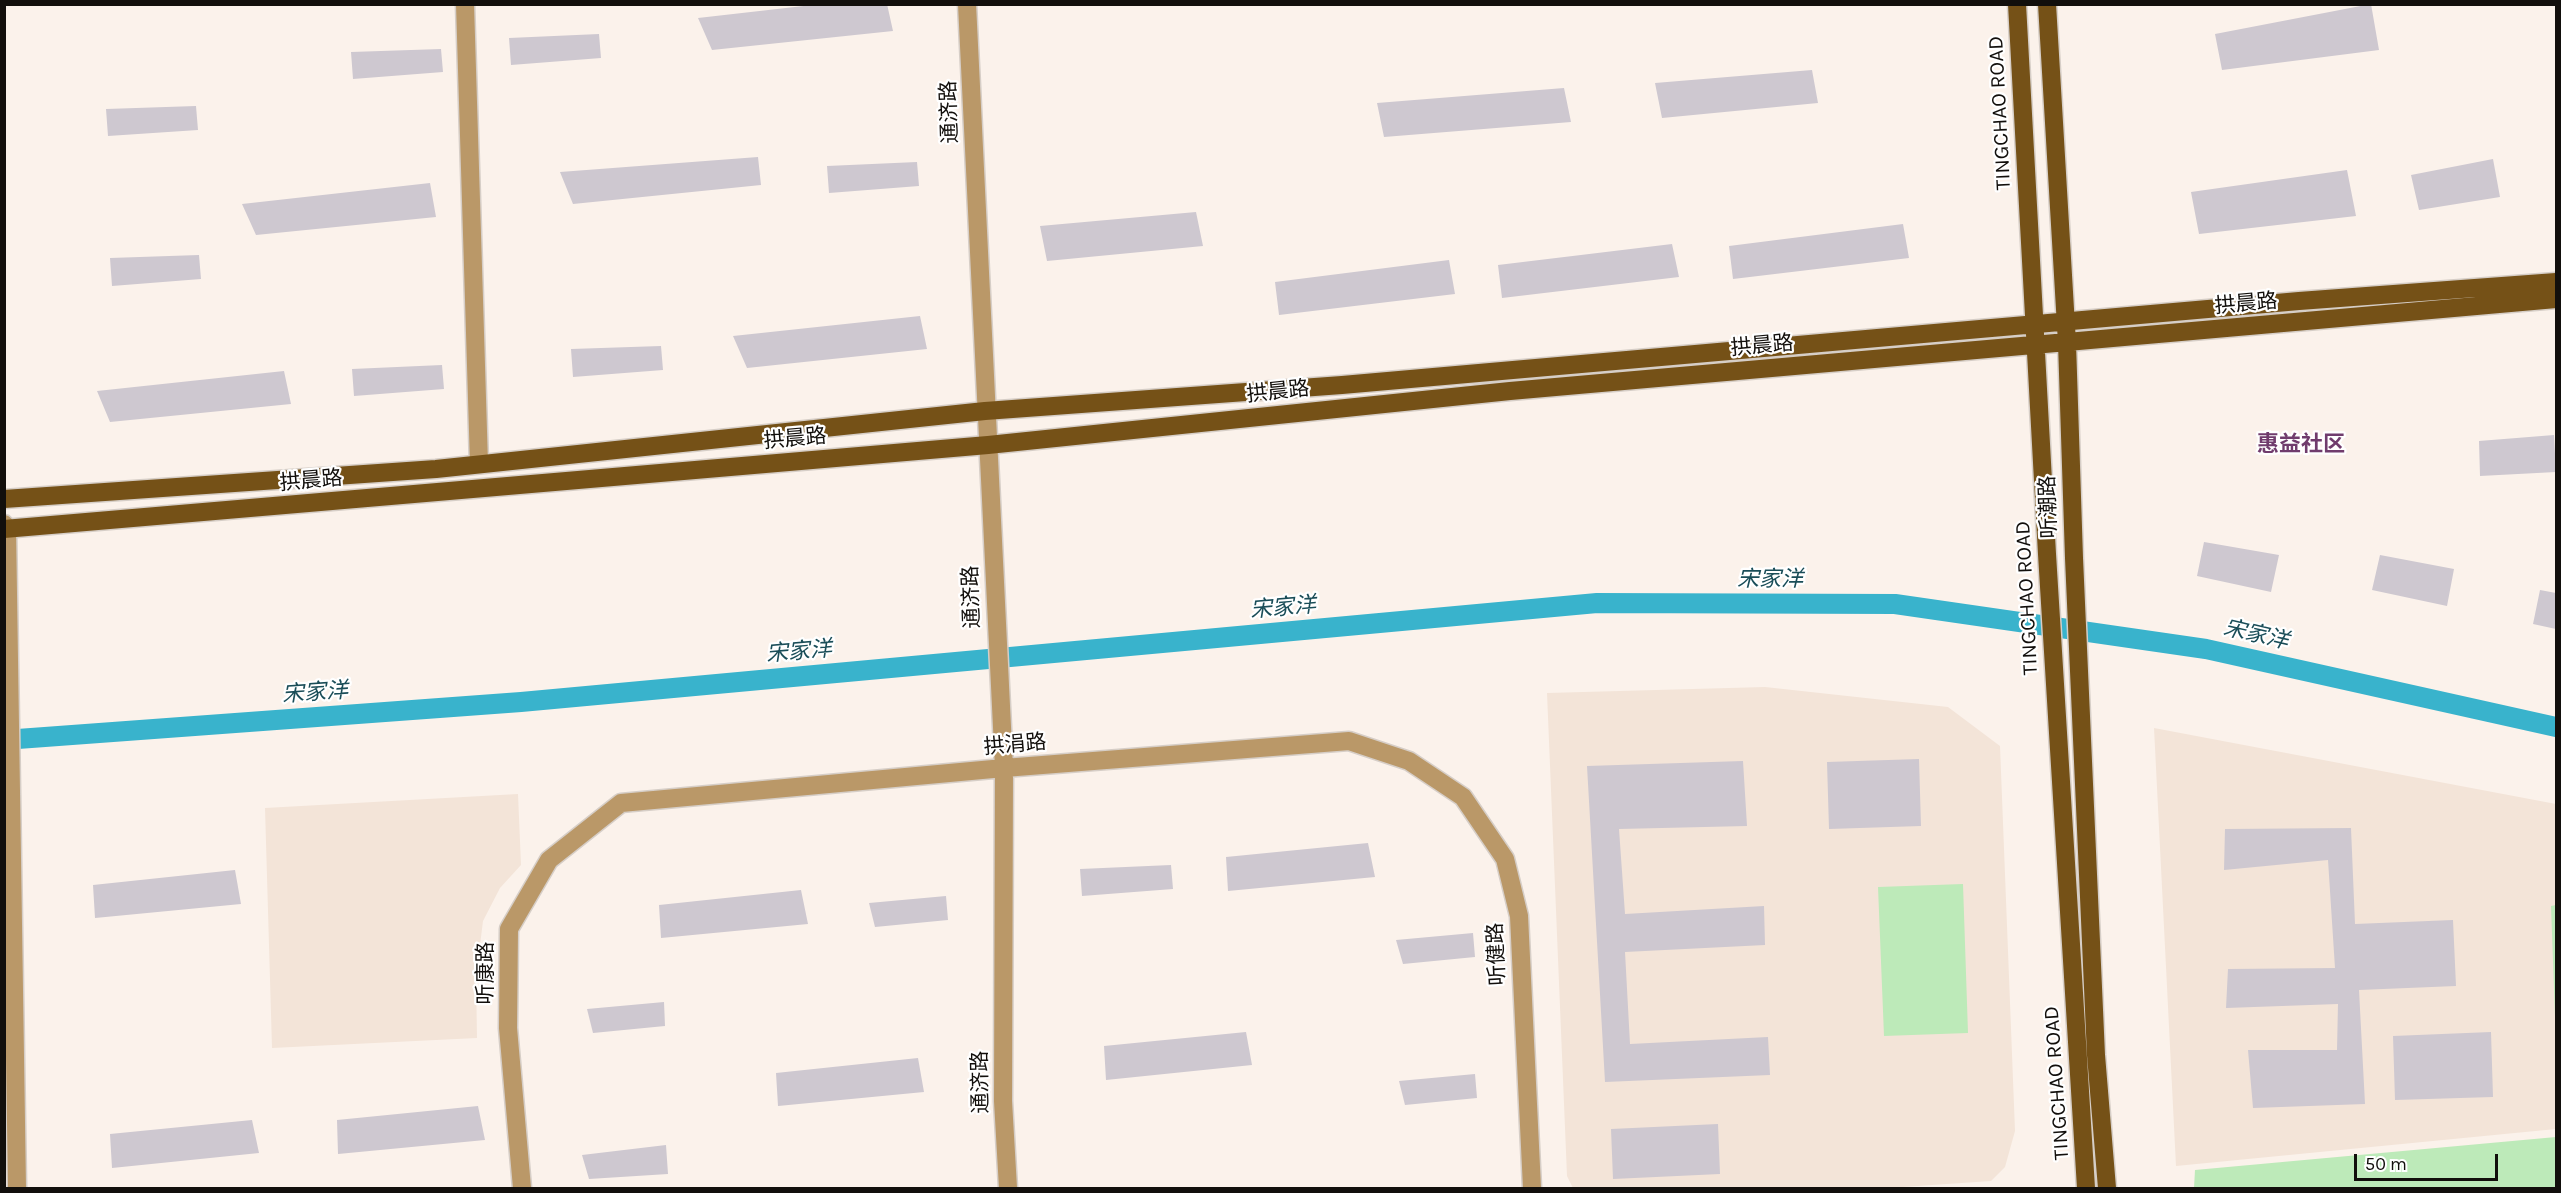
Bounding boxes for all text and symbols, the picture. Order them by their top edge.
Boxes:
street label: TINGCHAO ROAD [1983,35,2017,191]
street label: 通济路 [936,80,964,144]
street label: 拱晨路 [2214,289,2278,319]
street label: 拱晨路 [1730,331,1794,361]
street label: 拱晨路 [1245,376,1311,408]
street label: 拱晨路 [763,424,827,454]
district label: 惠益社区 [2257,432,2345,458]
street label: 拱晨路 [279,466,343,496]
street label: 听潮路 [2035,475,2063,539]
street label: TINGCHAO ROAD [2010,520,2044,676]
street label: 通济路 [958,565,986,629]
water label: 宋家洋 [1737,567,1803,593]
water label: 宋家洋 [1249,592,1317,624]
water label: 宋家洋 [2221,615,2291,655]
water label: 宋家洋 [765,636,833,668]
water label: 宋家洋 [281,678,349,708]
street label: 拱涓路 [983,730,1047,760]
street label: 听健路 [1483,922,1511,986]
street label: 听康路 [473,942,499,1004]
street label: TINGCHAO ROAD [2039,1005,2075,1161]
street label: 通济路 [968,1050,994,1114]
scale bar [2357,1142,2501,1180]
text: 50 m [2365,1153,2407,1175]

